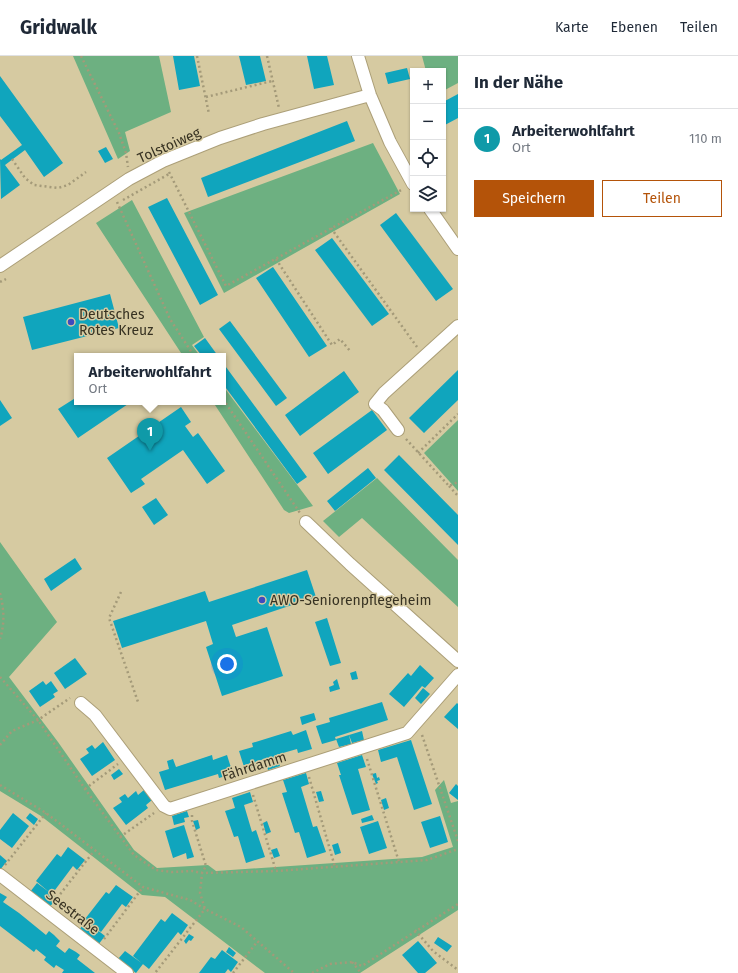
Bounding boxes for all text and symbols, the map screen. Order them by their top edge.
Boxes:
text: Gridwalk [20,16,97,39]
text: Karte [555,19,589,36]
text: Ebenen [611,19,658,36]
text: Teilen [680,19,718,36]
map controls [410,68,446,212]
button: + [410,68,446,104]
text: In der Nähe [474,72,563,93]
button: − [410,104,446,140]
text: Arbeiterwohlfahrt [512,122,635,140]
street label: Tolstoiweg [135,124,204,167]
text: 1 [484,131,490,146]
text: 110 m [689,131,722,146]
button: locate [410,140,446,176]
text: Ort [512,140,531,155]
button: layers [410,176,446,212]
button: Speichern [474,180,594,217]
button: Teilen [602,180,722,217]
place label: Deutsches Rotes Kreuz [79,306,153,339]
marker: Deutsches Rotes Kreuz [66,317,76,327]
popup [74,353,226,405]
text: Arbeiterwohlfahrt [89,363,211,381]
text: Ort [89,381,107,396]
pin: 1 [137,418,163,451]
place label: AWO-Seniorenpflegeheim [270,592,431,609]
marker: AWO-Seniorenpflegeheim [257,595,267,605]
your location [217,654,237,674]
street label: Fährdamm [220,748,289,785]
street label: Seestraße [43,886,103,938]

